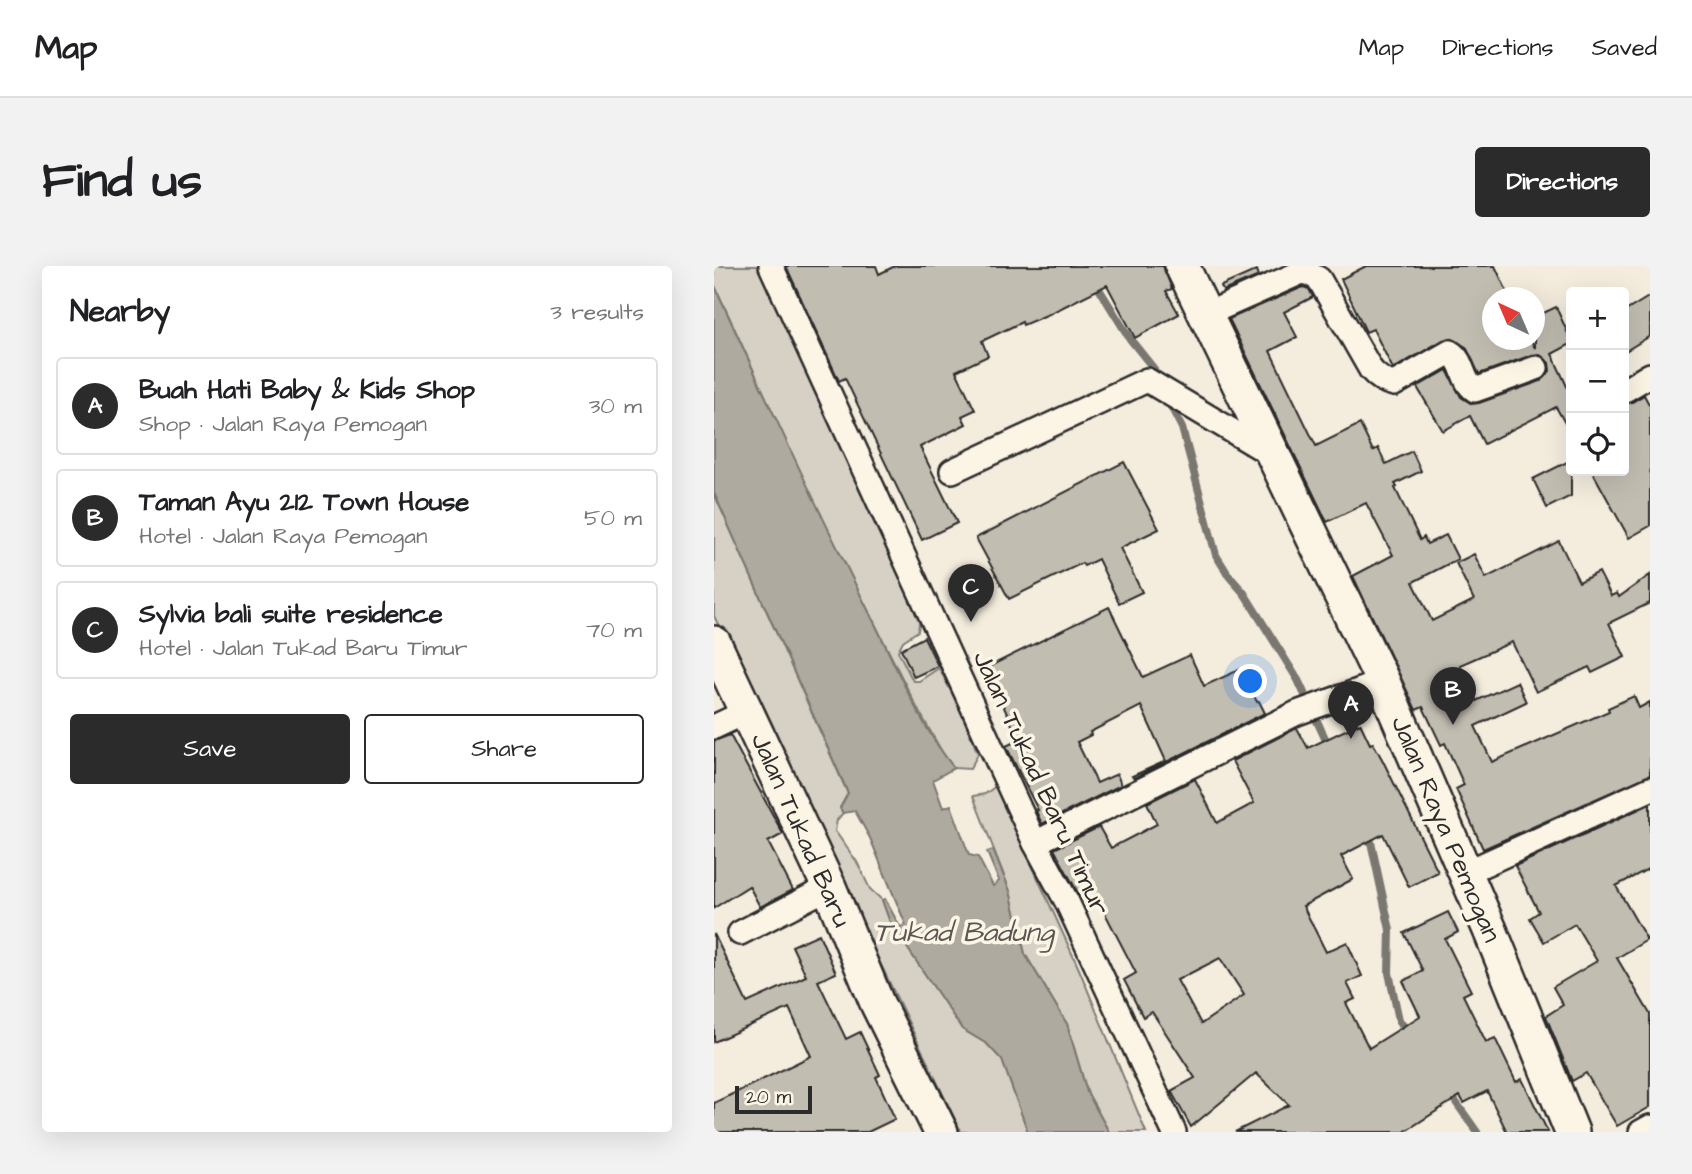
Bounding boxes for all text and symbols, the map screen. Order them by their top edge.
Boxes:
text: Map [35,25,97,71]
text: Map [1359,31,1404,65]
text: Directions [1442,31,1554,65]
text: Saved [1592,31,1657,65]
button: Directions [1475,147,1650,217]
text: Find us [42,148,202,216]
north arrow [1482,287,1545,350]
map controls [1566,287,1629,476]
button: + [1566,287,1629,350]
text: Nearby [70,291,170,333]
text: 3 results [550,296,644,328]
button: − [1566,350,1629,413]
text: Buah Hati Baby & Kids Shop [139,372,475,408]
text: A [88,390,102,422]
text: 30 m [589,390,642,422]
text: Shop · Jalan Raya Pemogan [139,408,427,440]
button: locate [1566,413,1629,476]
text: Taman Ayu 212 Town House [139,484,469,520]
text: B [87,502,103,534]
text: 50 m [584,502,642,534]
text: Hotel · Jalan Raya Pemogan [139,520,427,552]
pin: C [948,564,994,622]
text: Sylvia bali suite residence [139,596,443,632]
text: C [87,614,103,646]
text: 70 m [586,614,642,646]
text: Hotel · Jalan Tukad Baru Timur [139,632,467,664]
street label: Jalan Tukad Baru Timur [964,645,1118,921]
your location [1233,664,1267,698]
pin: B [1430,667,1476,725]
pin: A [1328,681,1374,739]
street label: Jalan Raya Pemogan [1380,710,1510,948]
button: Save [70,714,350,784]
button: Share [364,714,644,784]
street label: Jalan Tukad Baru [742,727,860,933]
water label: Tukad Badung [874,913,1055,953]
scale bar [735,1083,812,1115]
text: 20 m [746,1084,791,1111]

